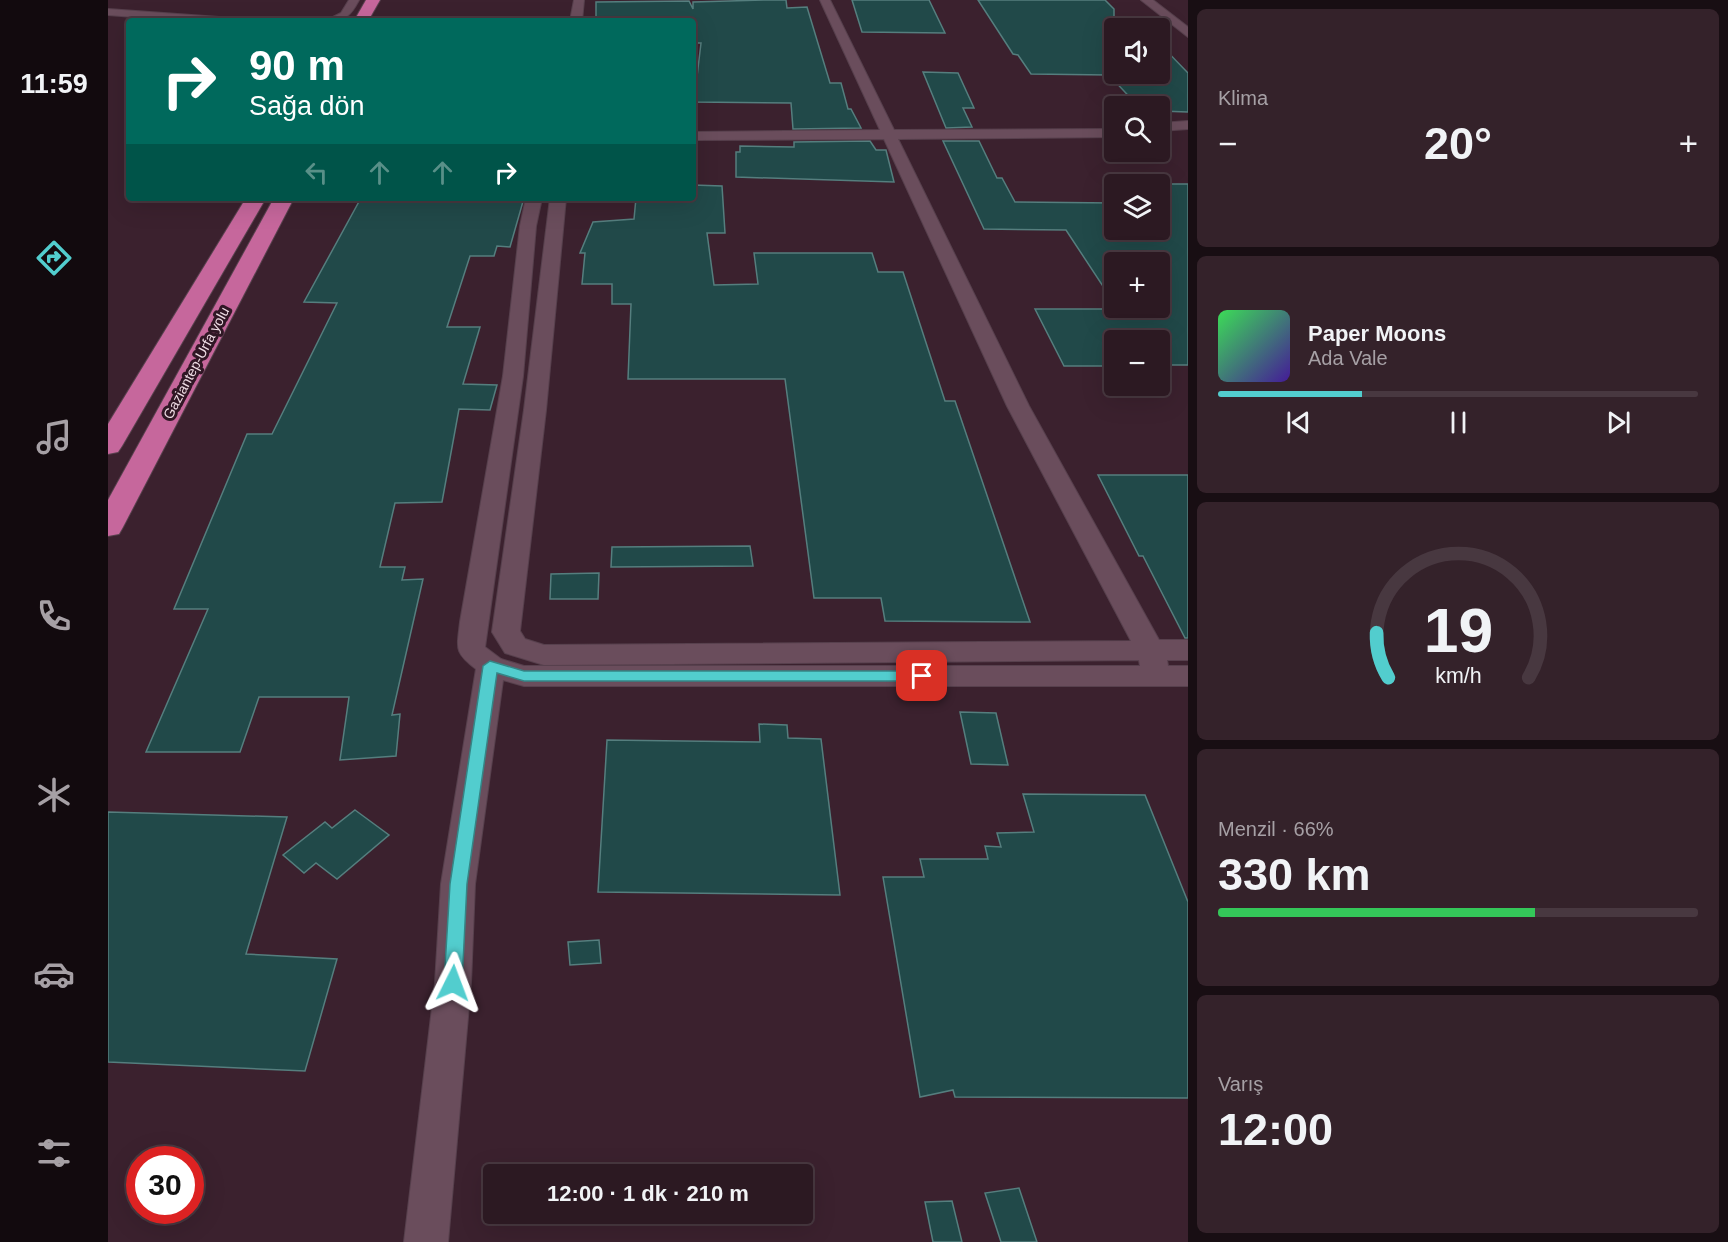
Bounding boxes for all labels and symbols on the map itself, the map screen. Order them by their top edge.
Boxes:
street label: Gaziantep-Urfa yolu [160,304,232,422]
pin [896,650,947,701]
position arrow [421,951,485,1015]
speed limit sign: 30 [126,1146,204,1224]

